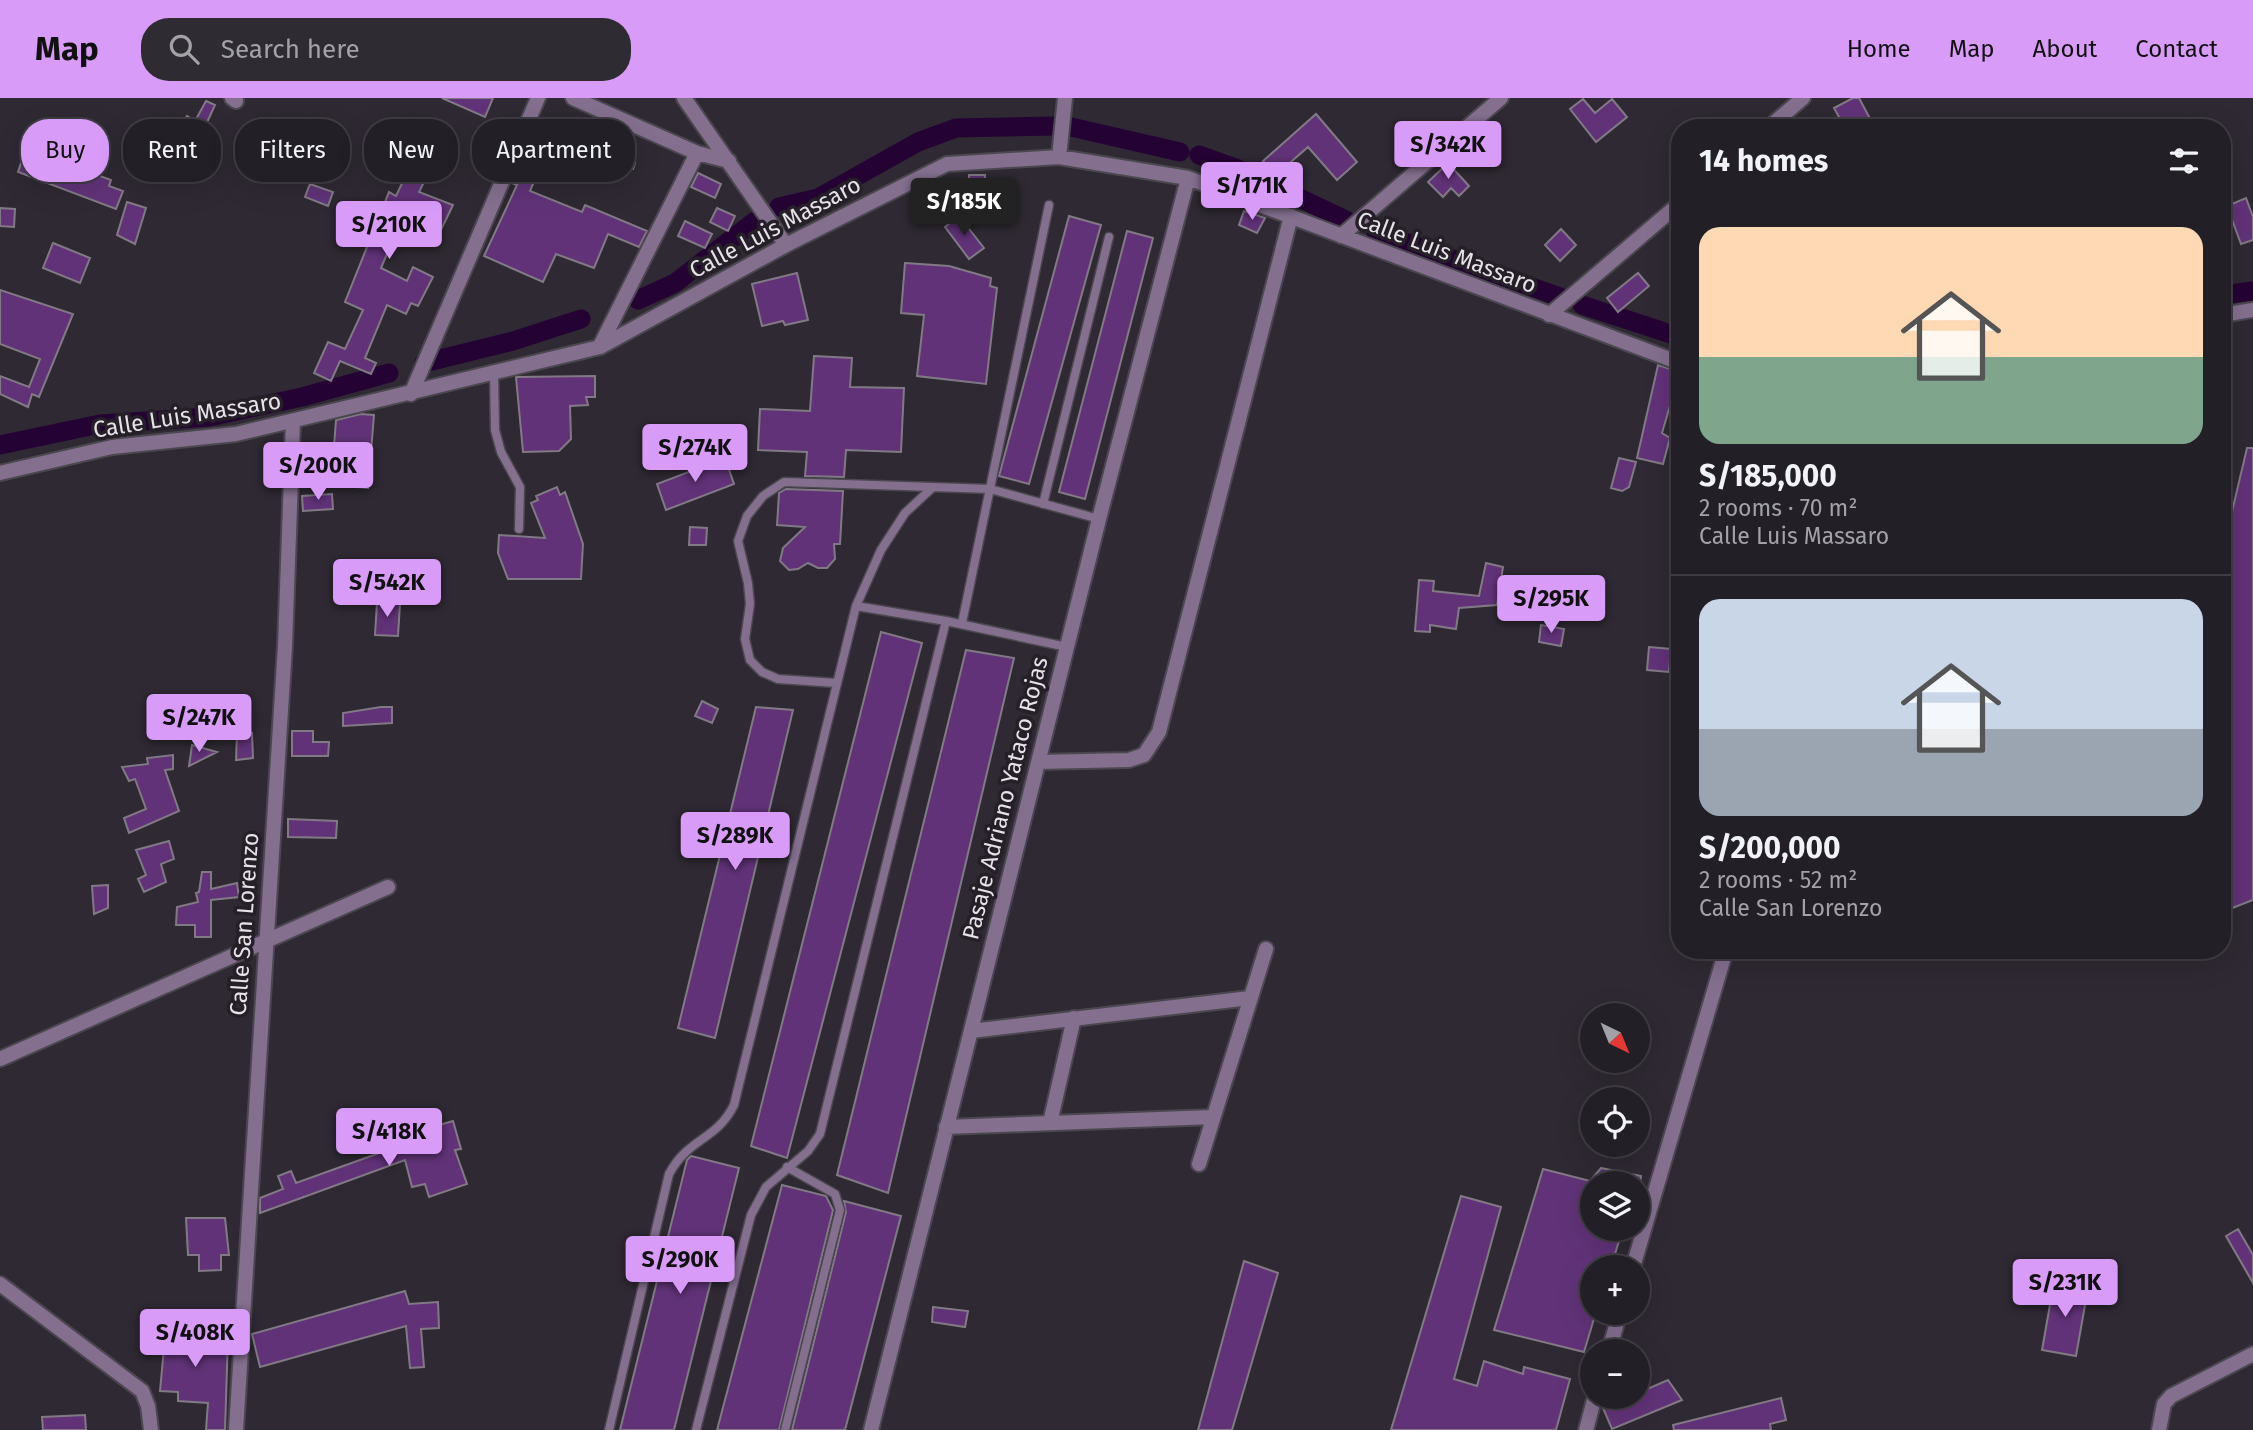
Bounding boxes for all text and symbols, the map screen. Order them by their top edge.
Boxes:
search box [141,18,631,81]
text: Map [35,29,99,69]
icon: search [165,30,203,68]
text: Search here [221,34,360,65]
text: Home [1847,35,1911,63]
text: Map [1949,35,1995,63]
text: About [2033,35,2097,63]
text: Contact [2135,35,2218,63]
chip: Buy [21,119,109,182]
chip: Rent [123,119,221,182]
chip: Filters [235,119,350,182]
chip: New [364,119,458,182]
chip: Apartment [472,119,635,182]
pin: S/342K [1391,122,1505,181]
text: S/342K [1410,130,1486,158]
icon: filters [2165,142,2203,180]
text: 14 homes [1699,143,1828,179]
pin: S/171K [1195,162,1309,222]
street label: Calle Luis Massaro [685,170,865,284]
text: S/171K [1217,171,1287,199]
pin: S/185K [907,178,1021,238]
text: S/185K [927,187,1001,215]
pin: S/210K [332,202,446,261]
street label: Calle Luis Massaro [1353,205,1541,299]
text: S/210K [352,210,426,238]
icon: home [1888,273,2014,399]
street label: Calle Luis Massaro [91,386,283,444]
pin: S/274K [638,424,752,484]
text: S/274K [658,433,732,461]
pin: S/200K [261,442,375,502]
text: S/200K [279,451,357,479]
text: S/185,000 [1699,458,1837,494]
text: 2 rooms · 70 m² [1699,494,1857,522]
text: Calle Luis Massaro [1699,522,1889,550]
pin: S/542K [330,560,444,619]
text: S/542K [349,568,425,596]
pin: S/295K [1494,575,1608,635]
text: S/295K [1513,584,1589,612]
icon: home [1888,645,2014,771]
street label: Pasaje Adriano Yataco Rojas [956,654,1054,942]
pin: S/247K [142,694,256,754]
text: S/247K [162,703,236,731]
pin: S/289K [678,812,792,872]
text: S/289K [697,821,773,849]
text: S/200,000 [1699,830,1841,866]
street label: Calle San Lorenzo [224,832,264,1016]
text: 2 rooms · 52 m² [1699,866,1857,894]
text: Calle San Lorenzo [1699,894,1882,922]
north arrow [1580,1003,1650,1073]
map controls [1580,1003,1650,1409]
button: locate [1580,1087,1650,1157]
pin: S/418K [332,1108,446,1168]
text: S/418K [352,1117,426,1145]
button: layers [1580,1171,1650,1241]
pin: S/290K [623,1236,737,1296]
text: S/290K [642,1245,718,1273]
button: + [1580,1255,1650,1325]
pin: S/231K [2008,1260,2122,1319]
text: S/231K [2029,1268,2101,1296]
pin: S/408K [138,1310,252,1369]
text: S/408K [156,1318,234,1346]
button: − [1580,1339,1650,1409]

